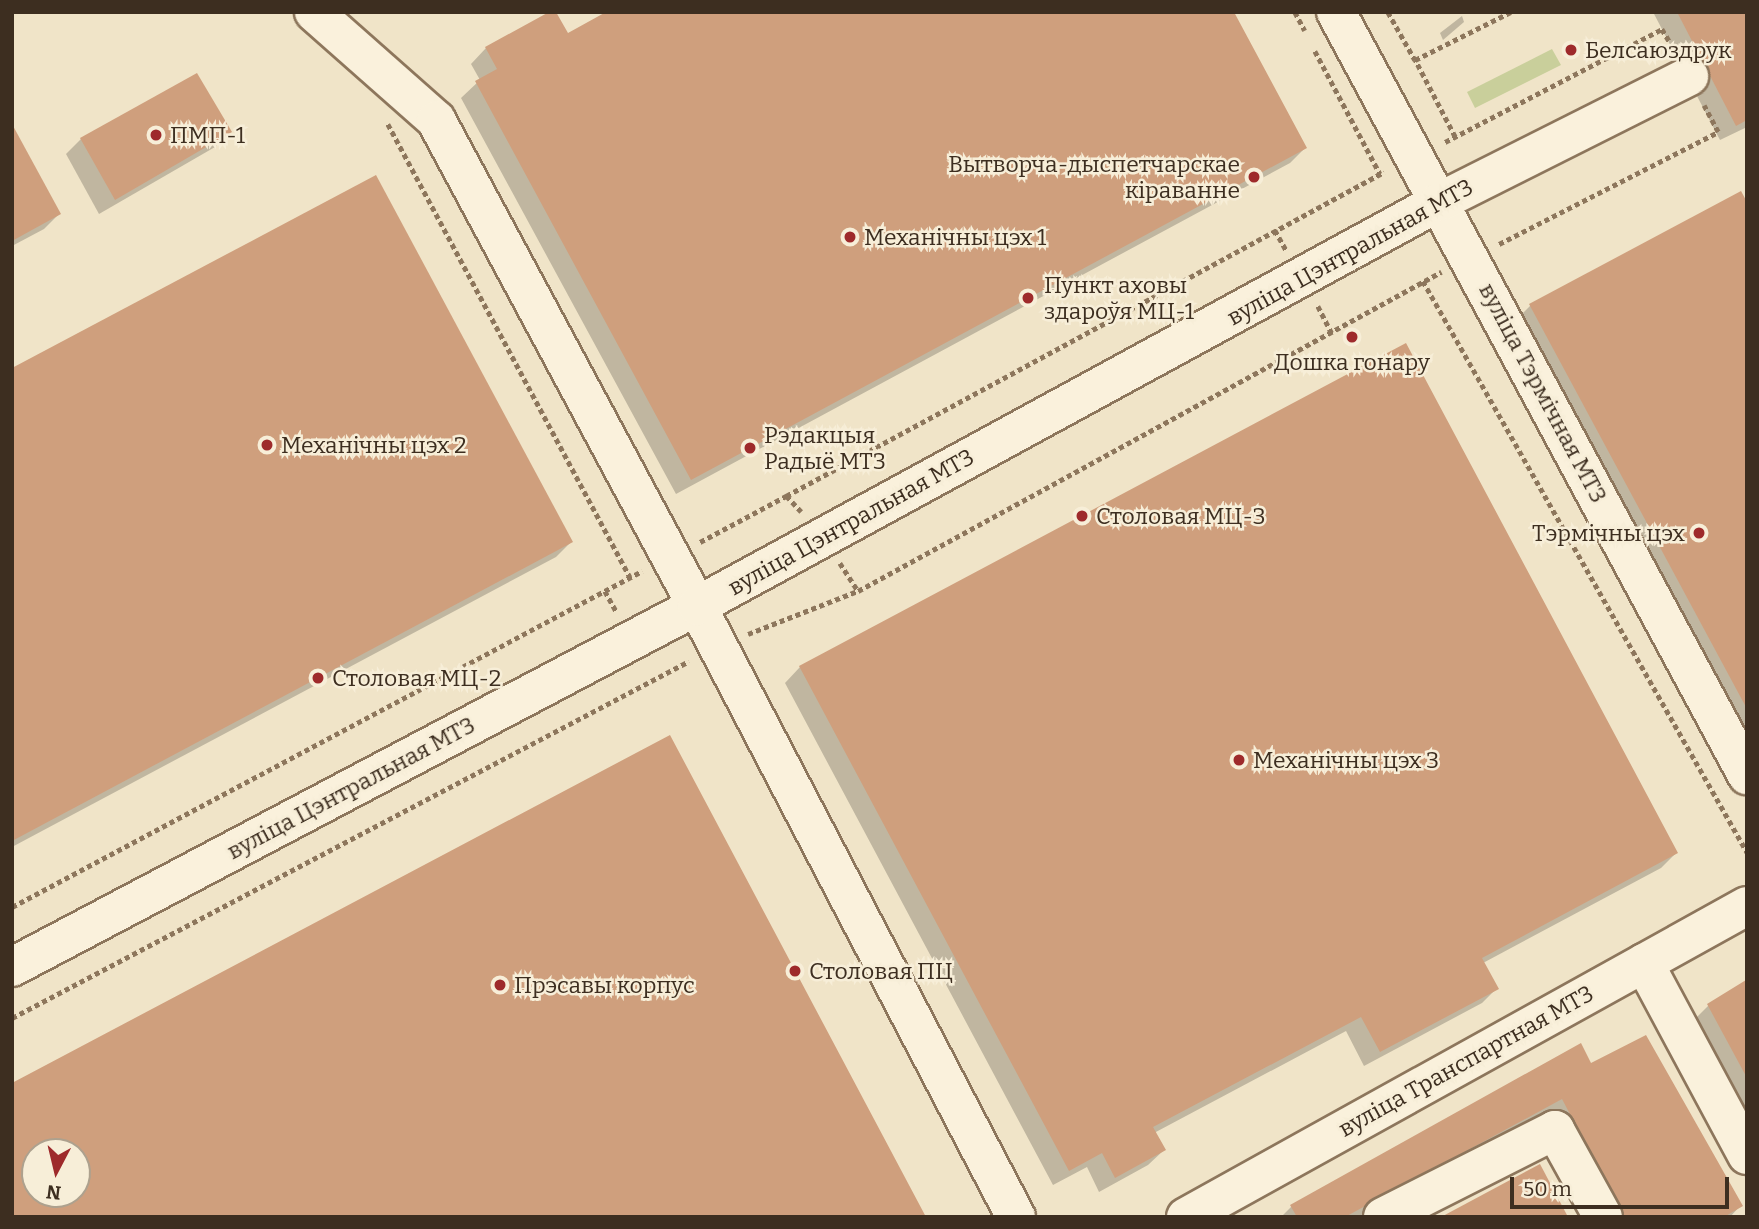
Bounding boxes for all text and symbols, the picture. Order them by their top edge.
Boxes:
place label: Белсаюздрук [1585,36,1731,64]
marker: Белсаюздрук [1563,42,1579,58]
place label: ПМП-1 [170,121,245,149]
marker: ПМП-1 [148,127,164,143]
place label: Вытворча-дыспетчарскае кіраванне [948,150,1240,204]
marker: Вытворча-дыспетчарскае кіраванне [1246,169,1262,185]
street label: вуліца Цэнтральная МТЗ [1222,173,1478,331]
place label: Механічны цэх 1 [864,223,1046,251]
marker: Механічны цэх 1 [842,229,858,245]
place label: Пункт аховы здароўя МЦ-1 [1044,271,1194,325]
street label: вуліца Тэрмічная МТЗ [1473,278,1613,508]
marker: Пункт аховы здароўя МЦ-1 [1018,288,1038,308]
marker: Дошка гонару [1344,329,1360,345]
place label: Дошка гонару [1274,348,1430,376]
place label: Рэдакцыя Радыё МТЗ [764,421,886,475]
place label: Механічны цэх 2 [281,431,467,459]
marker: Механічны цэх 2 [259,437,275,453]
marker: Рэдакцыя Радыё МТЗ [742,440,758,456]
street label: вуліца Цэнтральная МТЗ [723,443,979,601]
place label: Столовая МЦ-3 [1096,502,1266,530]
marker: Столовая МЦ-3 [1074,508,1090,524]
place label: Тэрмічны цэх [1532,519,1685,547]
marker: Тэрмічны цэх [1691,525,1707,541]
place label: Столовая МЦ-2 [332,664,501,692]
marker: Столовая МЦ-2 [310,670,326,686]
street label: вуліца Цэнтральная МТЗ [222,711,480,865]
place label: Механічны цэх 3 [1253,746,1439,774]
marker: Механічны цэх 3 [1231,752,1247,768]
place label: Столовая ПЦ [809,957,953,985]
marker: Столовая ПЦ [787,963,803,979]
place label: Прэсавы корпус [514,971,695,999]
marker: Прэсавы корпус [492,977,508,993]
street label: вуліца Транспартная МТЗ [1334,979,1598,1143]
north arrow [21,1138,91,1208]
scale bar [1514,1162,1733,1206]
text: 50 m [1523,1176,1572,1202]
text: N [45,1180,62,1205]

